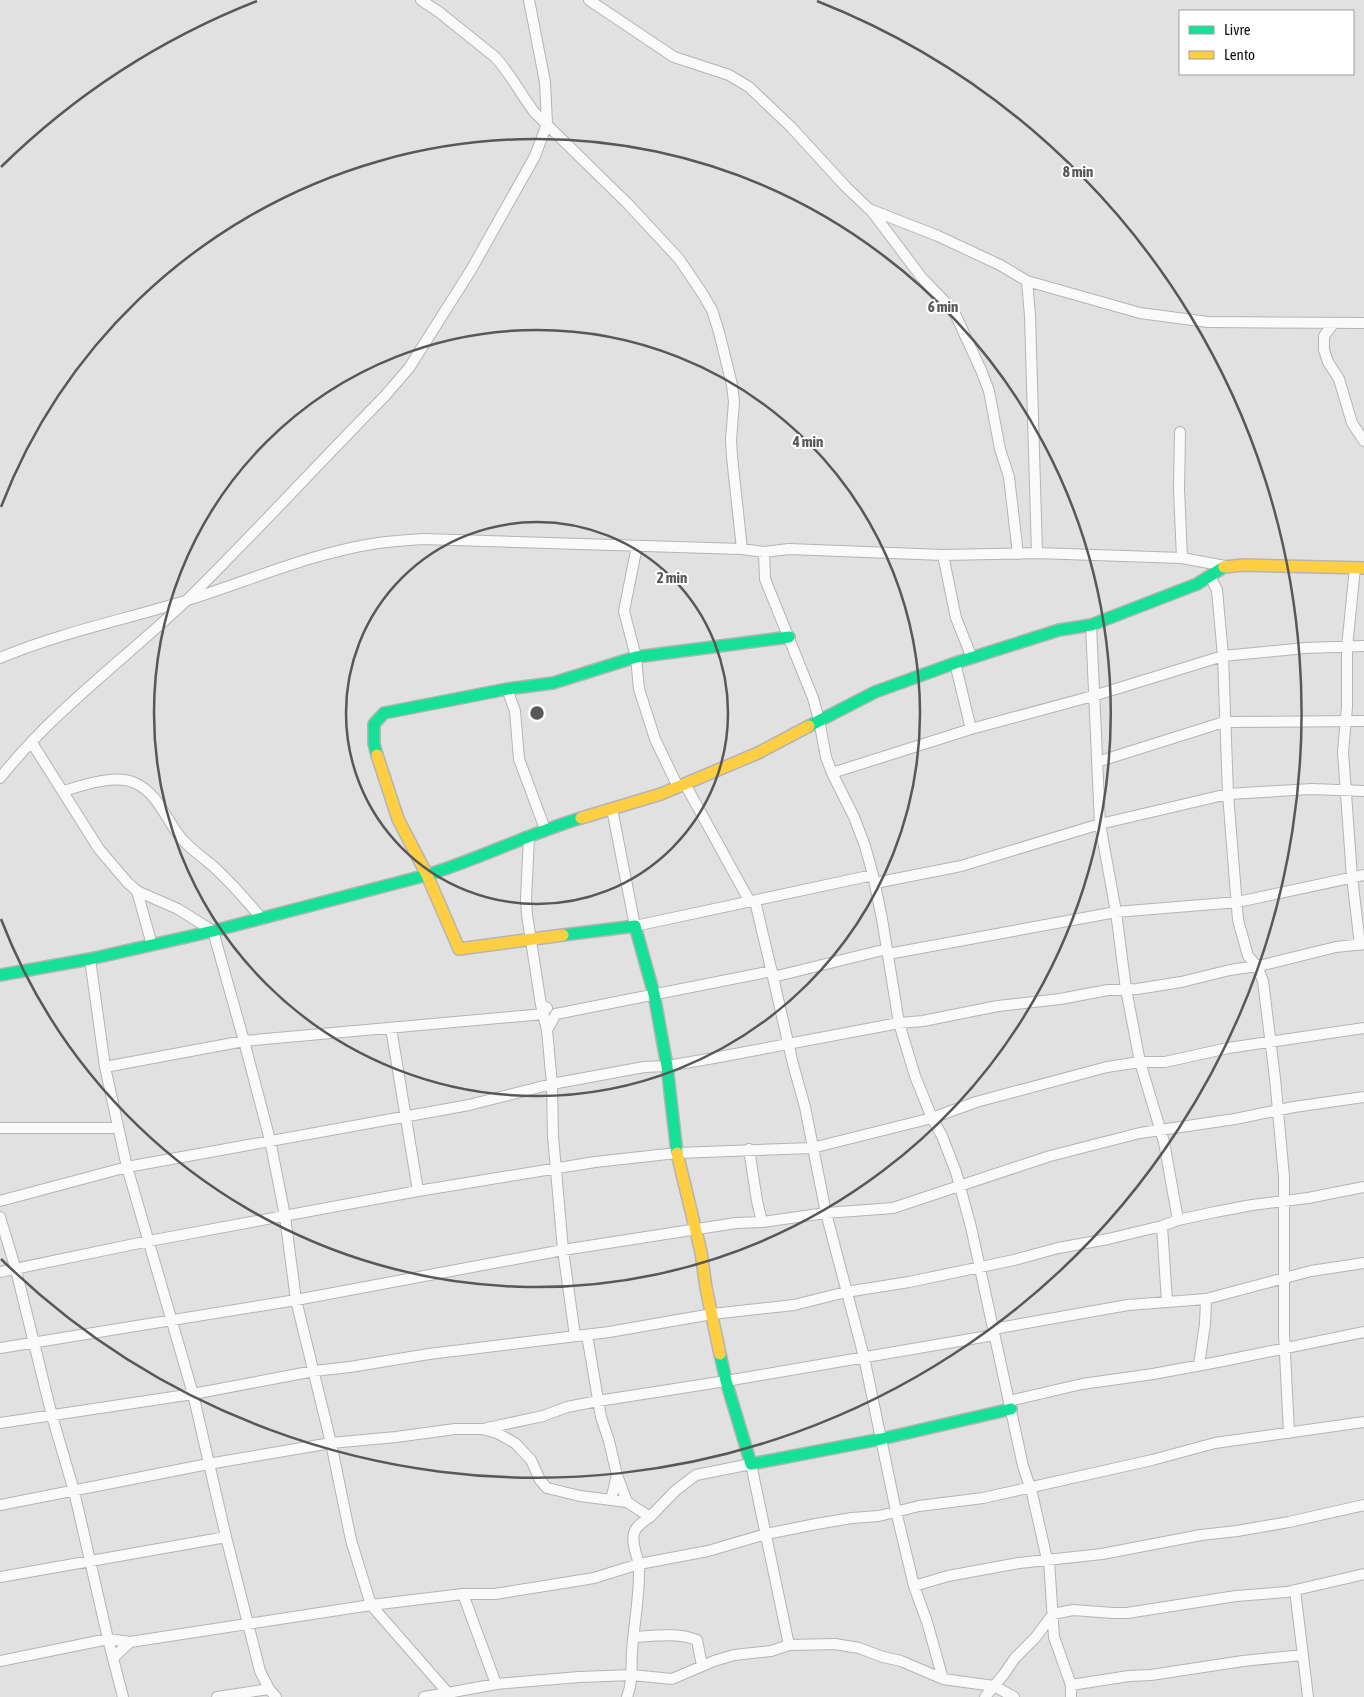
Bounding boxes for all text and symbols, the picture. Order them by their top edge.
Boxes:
legend [1179,10,1354,75]
text: Livre [1224,21,1251,38]
text: Lento [1224,46,1255,63]
text: 8 min [1063,163,1093,180]
text: 6 min [928,298,958,315]
text: 4 min [792,433,823,450]
text: 2 min [657,569,687,586]
centre of rings [528,704,546,722]

